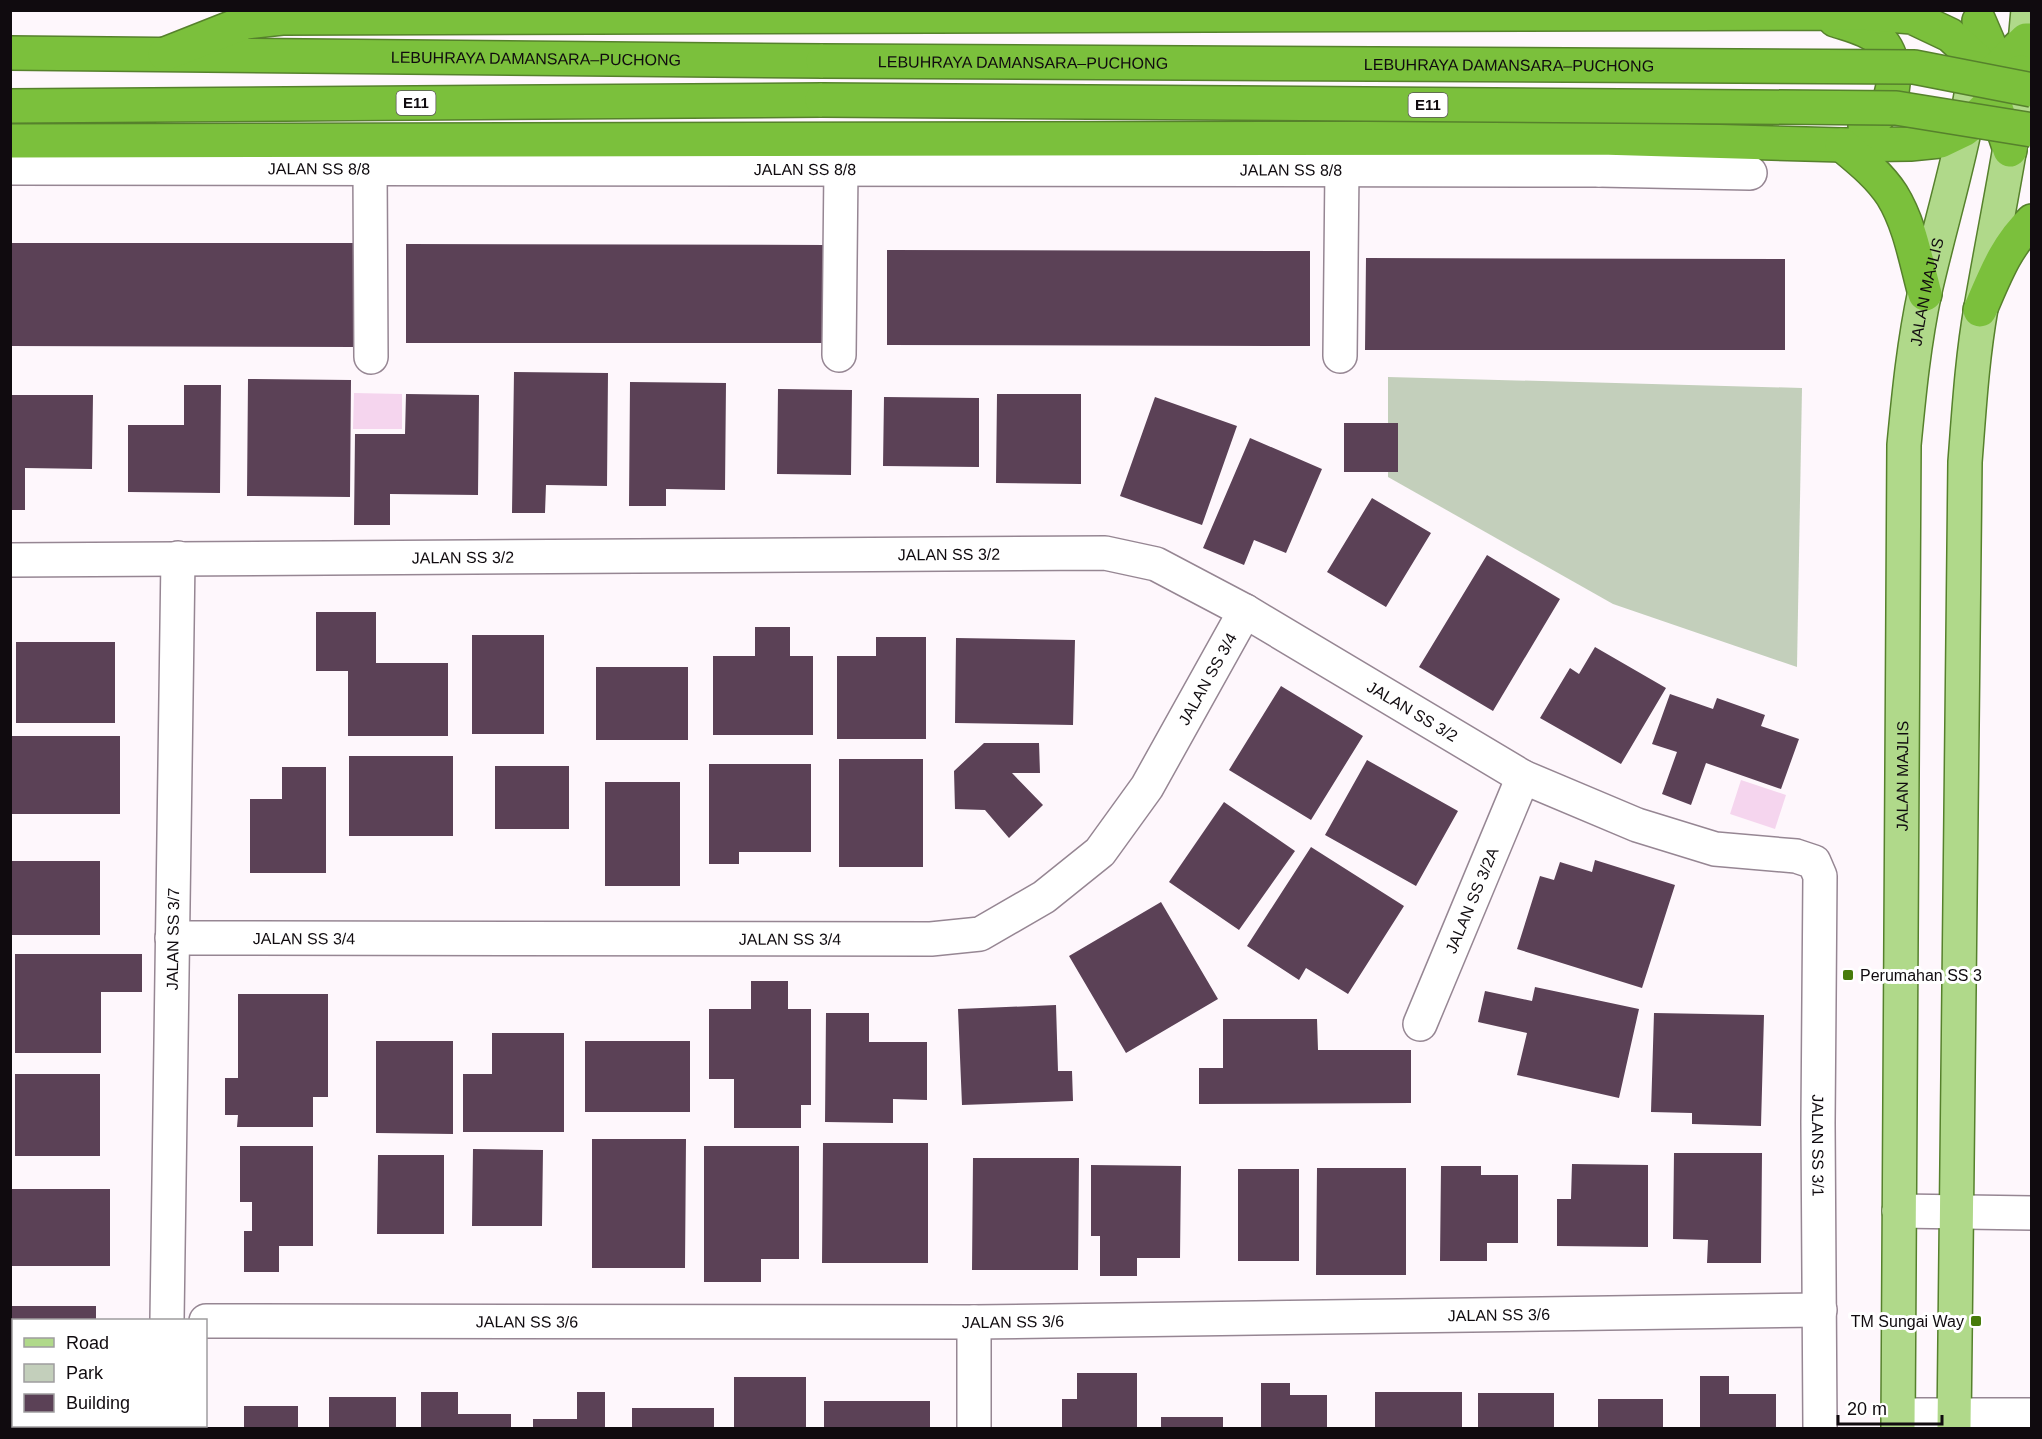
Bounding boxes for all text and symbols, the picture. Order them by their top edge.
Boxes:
street label: LEBUHRAYA DAMANSARA–PUCHONG [391,49,681,69]
street label: LEBUHRAYA DAMANSARA–PUCHONG [878,53,1168,72]
street label: LEBUHRAYA DAMANSARA–PUCHONG [1364,56,1654,75]
road number: E11 [396,91,436,115]
road number: E11 [1408,93,1448,117]
street label: JALAN SS 8/8 [268,160,370,177]
street label: JALAN SS 8/8 [754,161,856,178]
street label: JALAN SS 8/8 [1240,162,1342,179]
street label: JALAN MAJLIS [1907,236,1947,347]
street label: JALAN SS 3/2 [898,546,1000,563]
street label: JALAN SS 3/2 [412,549,514,566]
street label: JALAN SS 3/4 [1175,630,1240,728]
street label: JALAN SS 3/2 [1364,678,1461,745]
street label: JALAN MAJLIS [1894,721,1911,831]
street label: JALAN SS 3/2A [1442,845,1502,956]
street label: JALAN SS 3/7 [164,888,182,990]
street label: JALAN SS 3/4 [253,930,355,947]
street label: JALAN SS 3/4 [739,931,841,948]
place label: Perumahan SS 3 [1860,967,1982,984]
marker: Perumahan SS 3 [1841,968,1855,982]
street label: JALAN SS 3/1 [1809,1094,1826,1197]
street label: JALAN SS 3/6 [1448,1306,1550,1324]
street label: JALAN SS 3/6 [476,1313,578,1330]
street label: JALAN SS 3/6 [962,1313,1064,1331]
place label: TM Sungai Way [1851,1313,1964,1330]
marker: TM Sungai Way [1969,1314,1983,1328]
legend [12,1319,207,1427]
text: Road [66,1333,109,1353]
text: Park [66,1363,104,1383]
scale bar [1838,1388,1942,1426]
text: Building [66,1393,130,1413]
text: 20 m [1847,1399,1887,1419]

